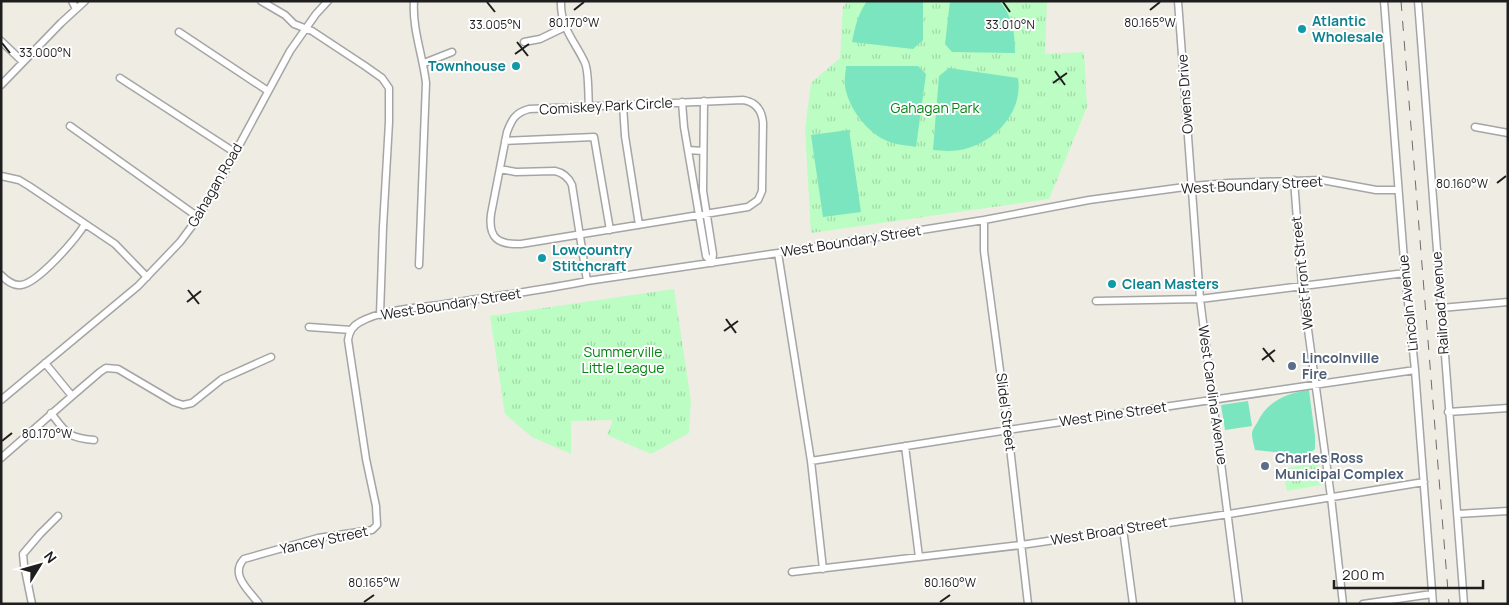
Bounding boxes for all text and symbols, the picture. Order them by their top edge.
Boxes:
place label: Atlantic Wholesale [1312,11,1383,46]
text: 80.170°W [549,14,600,31]
text: 80.165°W [1124,14,1177,31]
text: 33.005°N [469,16,521,33]
text: 33.010°N [985,16,1035,33]
marker: Atlantic Wholesale [1296,23,1308,35]
text: 33.000°N [19,44,71,61]
street label: Owens Drive [1172,54,1197,134]
place label: Townhouse [428,56,506,75]
marker: Townhouse [510,60,522,72]
street label: Comiskey Park Circle [539,93,673,118]
park label: Gahagan Park [891,98,980,117]
street label: Gahagan Road [183,139,246,230]
street label: West Boundary Street [1181,171,1324,198]
text: 80.160°W [1436,175,1489,192]
street label: West Front Street [1286,215,1317,331]
street label: West Boundary Street [779,220,923,261]
place label: Lowcountry Stitchcraft [552,240,632,275]
street label: Railroad Avenue [1426,251,1453,355]
marker: Lowcountry Stitchcraft [536,252,548,264]
street label: Lincoln Avenue [1393,254,1422,352]
place label: Clean Masters [1122,274,1219,293]
marker: Clean Masters [1106,278,1118,290]
street label: West Boundary Street [379,283,523,324]
street label: West Carolina Avenue [1194,324,1233,466]
park label: Summerville Little League [582,342,664,377]
place label: Lincolnville Fire [1302,348,1379,383]
marker: Lincolnville Fire [1286,360,1298,372]
street label: Slidel Street [992,372,1021,453]
street label: West Pine Street [1058,397,1168,430]
text: 80.170°W [22,425,73,442]
place label: Charles Ross Municipal Complex [1275,448,1404,483]
marker: Charles Ross Municipal Complex [1259,460,1271,472]
street label: West Broad Street [1049,512,1169,549]
street label: Yancey Street [278,521,370,558]
north arrow [15,540,65,590]
text: N [40,547,61,567]
scale bar [1334,558,1483,590]
text: 200 m [1342,564,1385,585]
text: 80.165°W [348,574,401,591]
text: 80.160°W [924,574,977,591]

